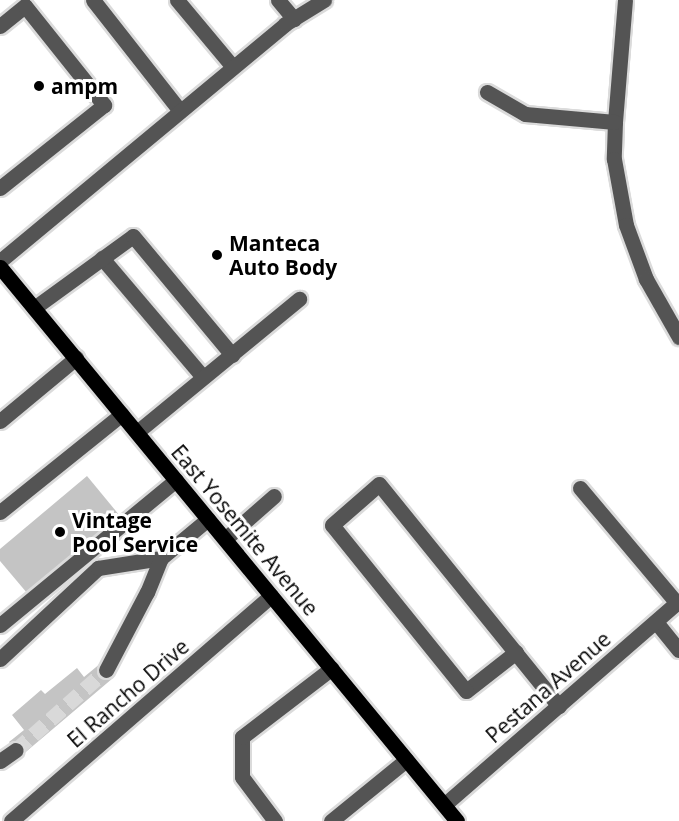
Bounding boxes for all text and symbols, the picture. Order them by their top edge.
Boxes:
place label: ampm [51,73,118,99]
marker: ampm [32,79,46,93]
place label: Manteca Auto Body [229,230,337,280]
marker: Manteca Auto Body [210,248,224,262]
street label: East Yosemite Avenue [166,440,324,620]
place label: Vintage Pool Service [72,507,198,557]
marker: Vintage Pool Service [53,525,67,539]
street label: Pestana Avenue [481,626,615,748]
street label: El Rancho Drive [62,634,194,752]

